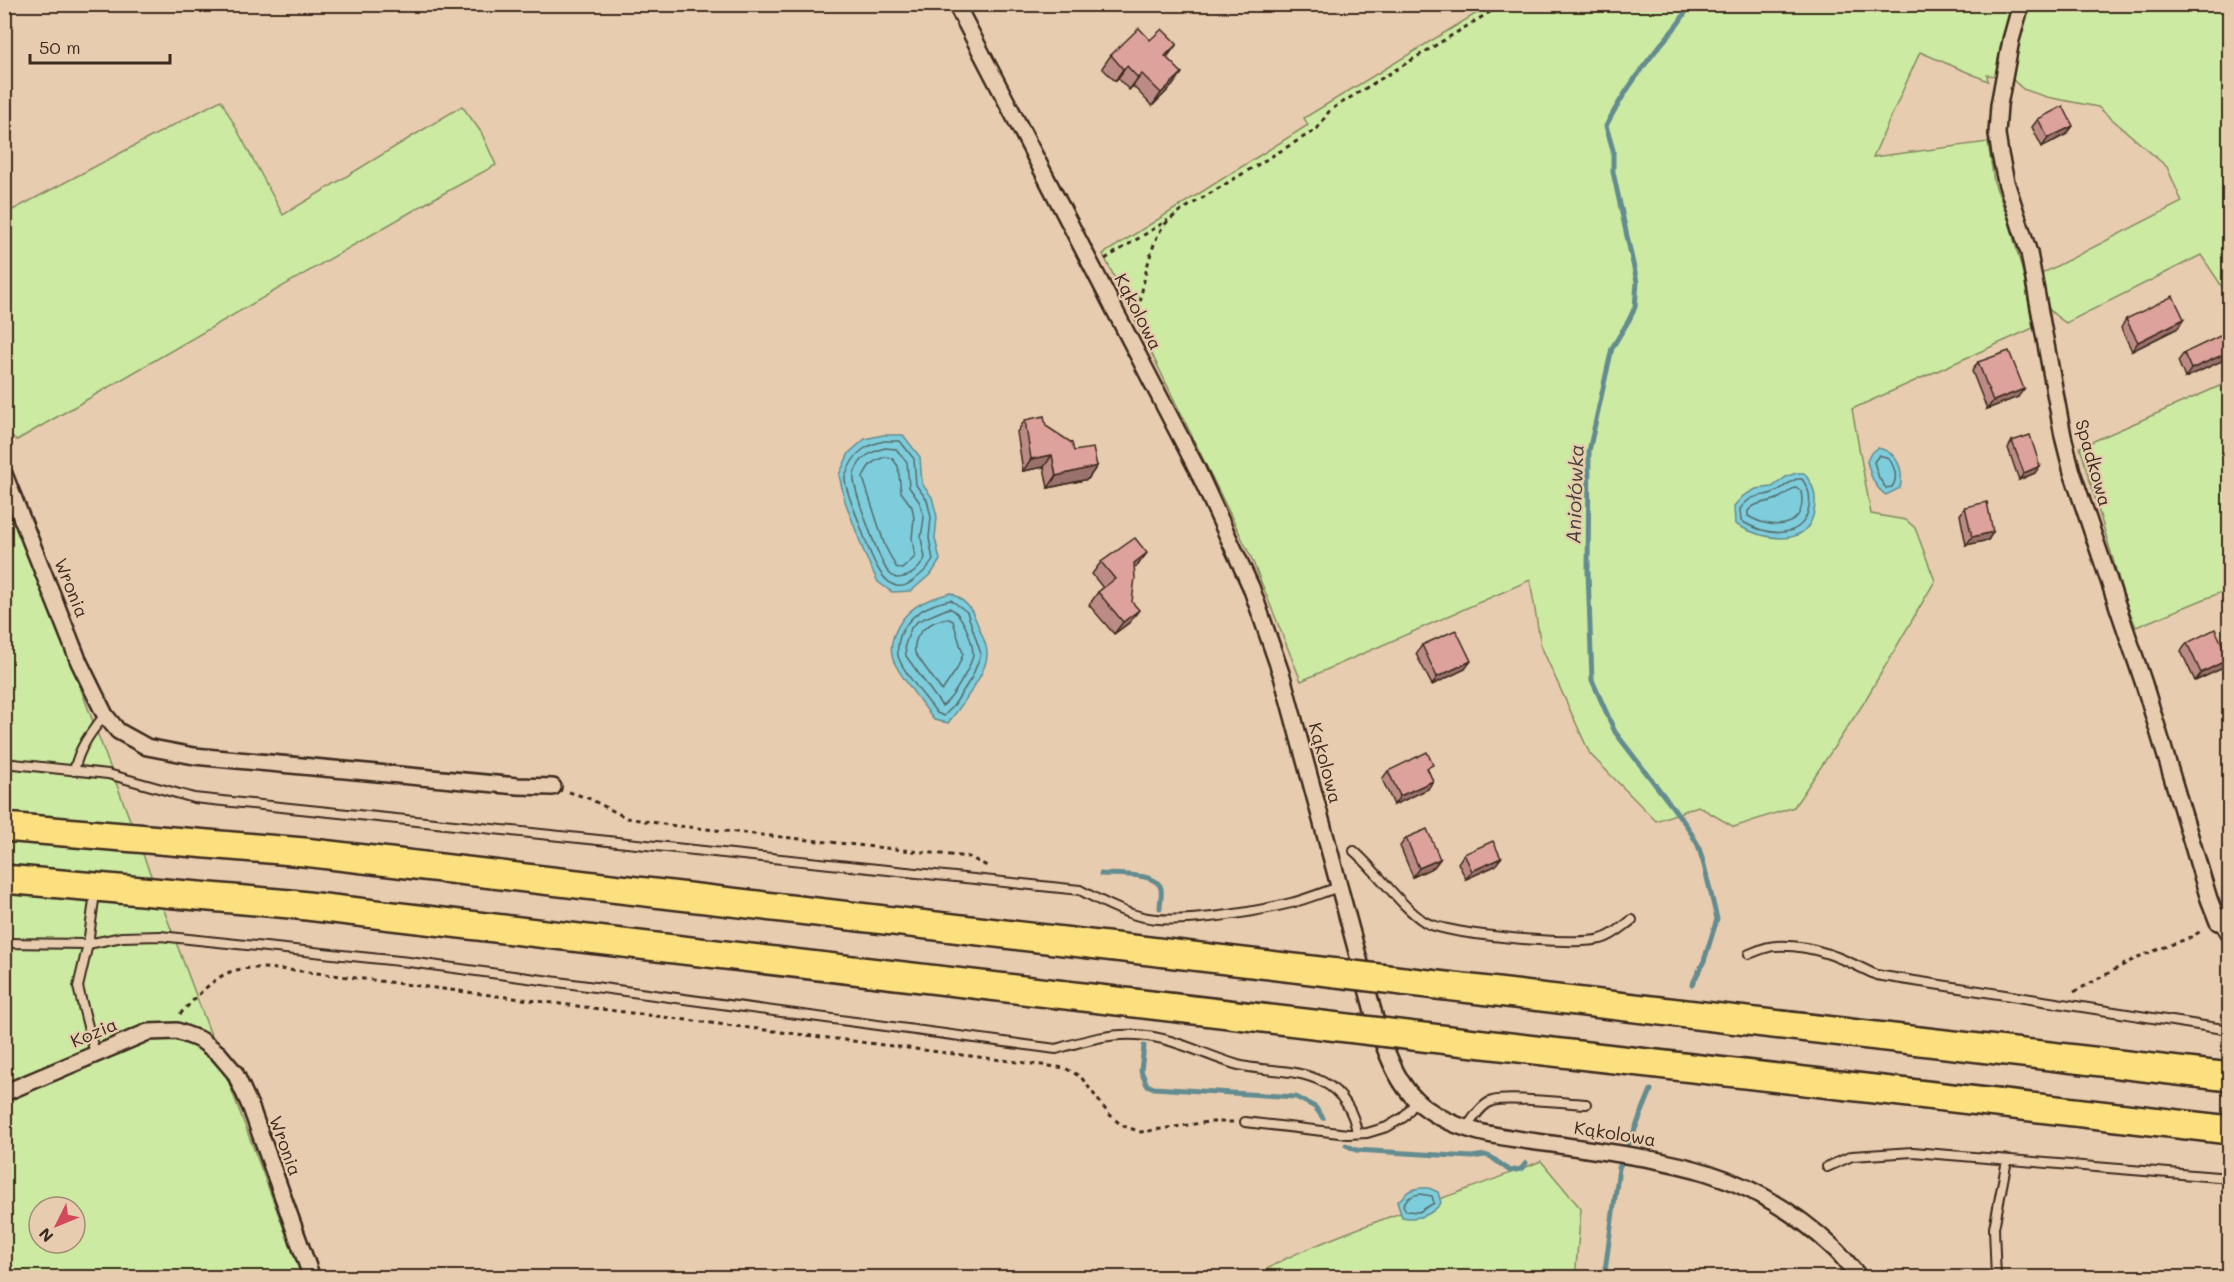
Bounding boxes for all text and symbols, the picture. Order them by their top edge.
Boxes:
scale bar [30,27,170,65]
text: 50 m [39,35,81,59]
street label: Kąkolowa [1109,269,1168,354]
street label: Spadkowa [2070,417,2118,509]
water label: Aniołówka [1559,444,1589,544]
street label: Wronia [49,554,95,621]
street label: Kąkolowa [1304,720,1348,806]
street label: Kozia [67,1012,121,1053]
street label: Wronia [264,1112,308,1179]
street label: Kąkolowa [1572,1115,1658,1151]
north arrow [27,1195,87,1255]
text: N [34,1224,57,1247]

